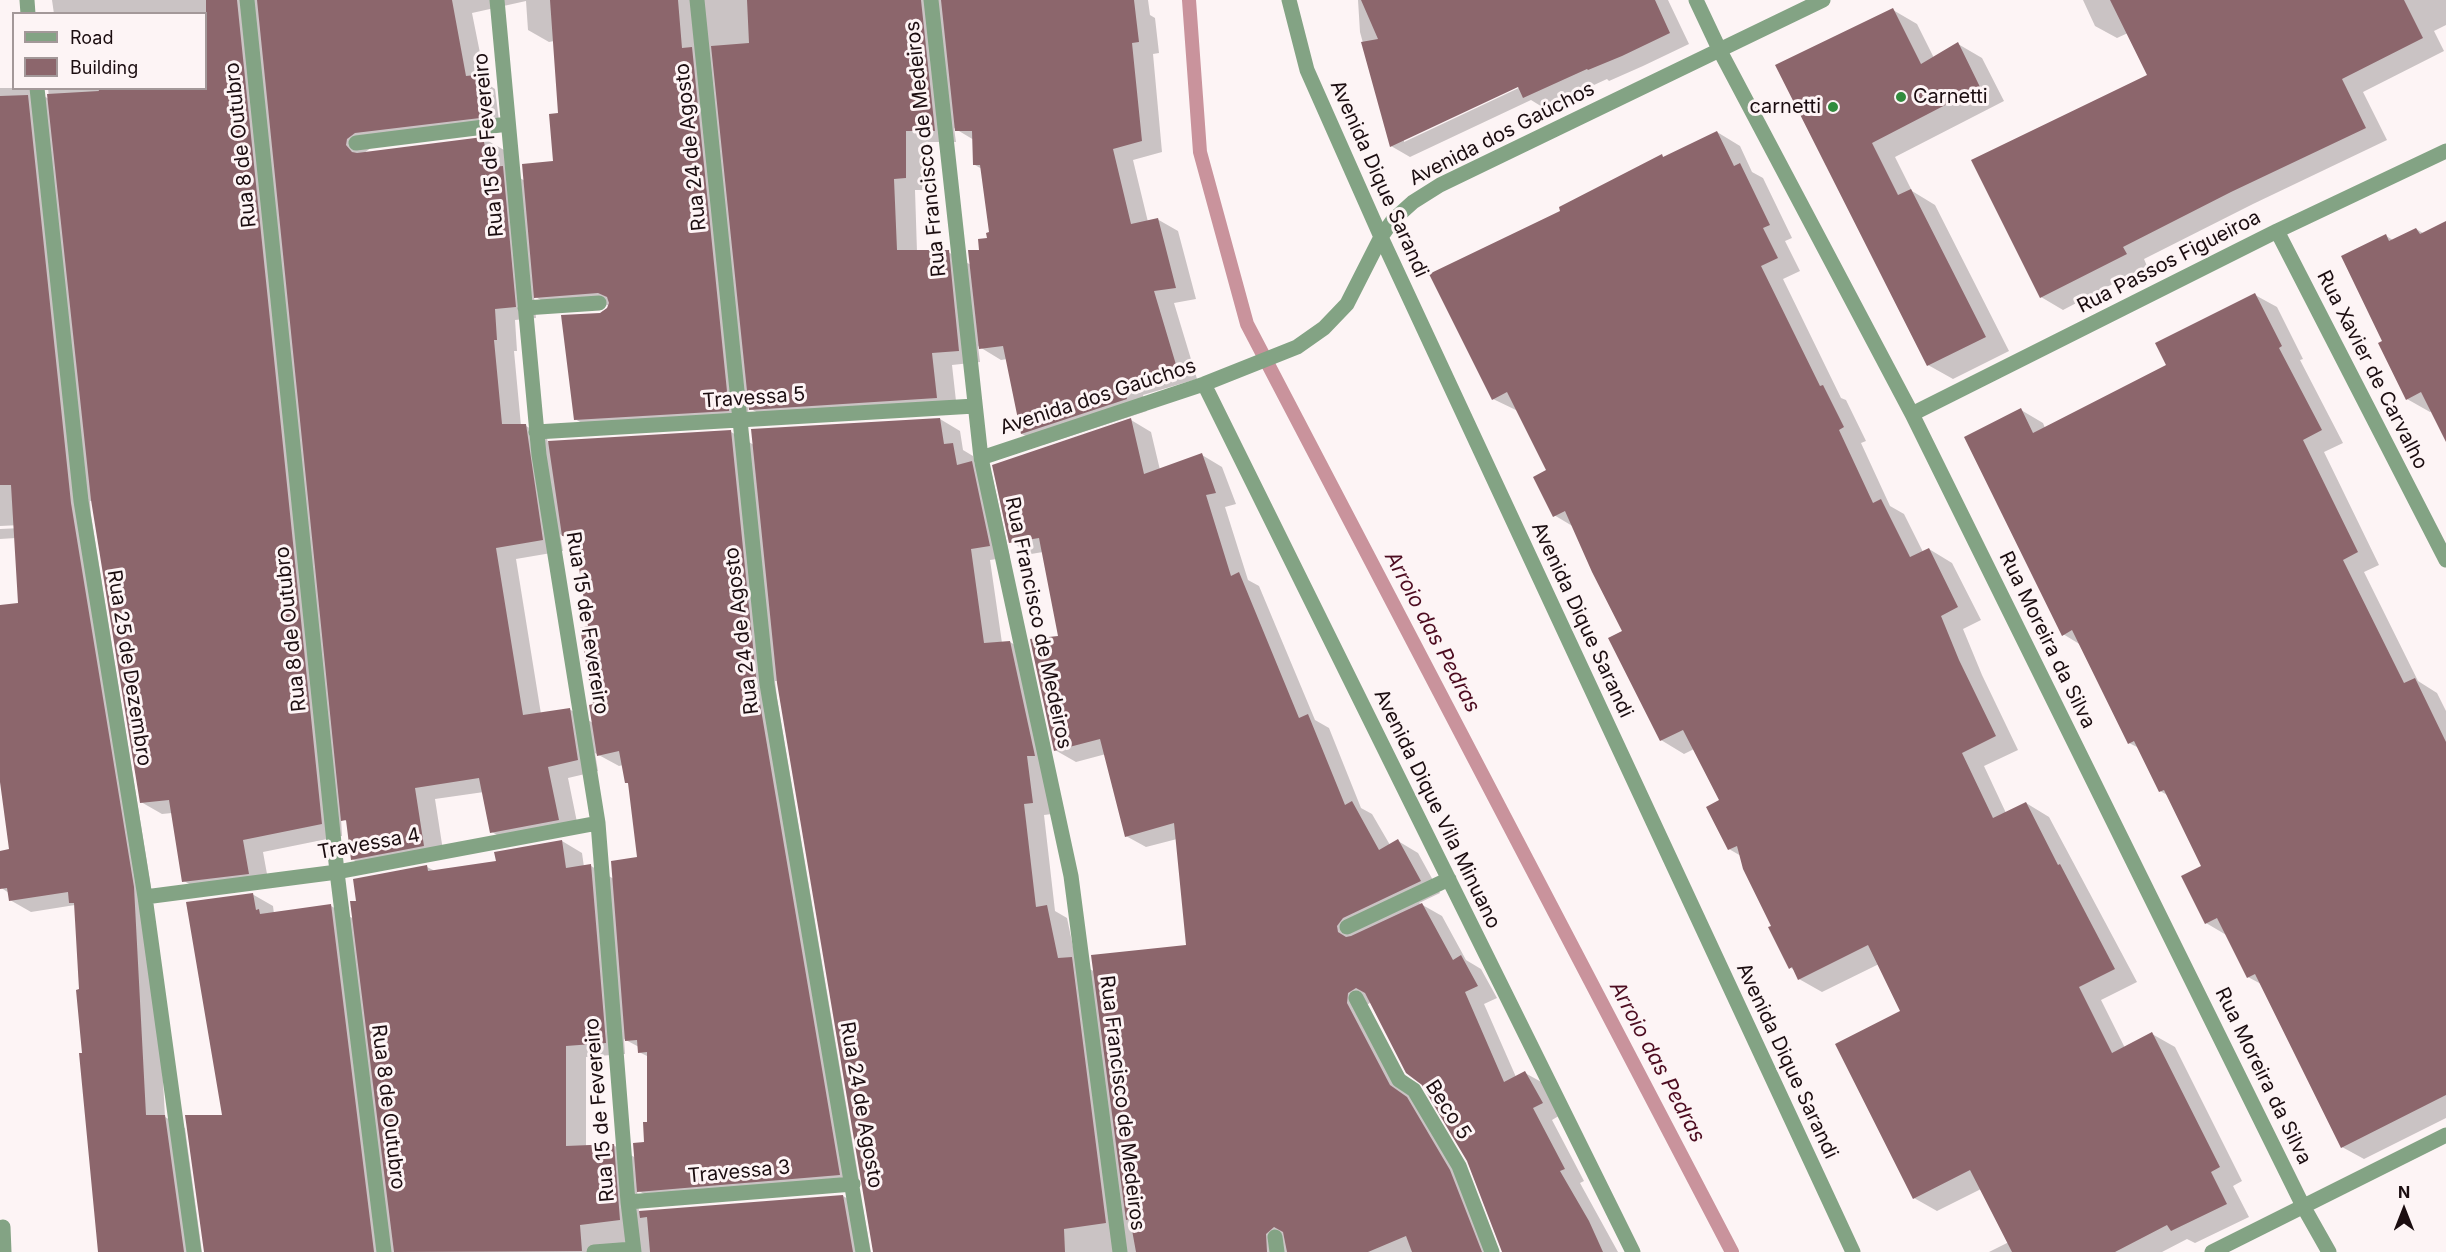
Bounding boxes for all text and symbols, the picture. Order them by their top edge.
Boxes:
legend [12,12,207,90]
street label: Rua Francisco de Medeiros [901,20,951,278]
text: Road [70,27,113,48]
street label: Rua 15 de Fevereiro [469,52,509,238]
text: Building [70,57,138,78]
street label: Rua 8 de Outubro [220,61,262,229]
street label: Rua 24 de Agosto [670,62,712,232]
street label: Avenida Dique Sarandi [1325,77,1433,281]
street label: Avenida dos Gaúchos [1405,77,1599,191]
place label: Carnetti [1913,85,1988,109]
marker: Carnetti [1894,90,1908,104]
place label: carnetti [1749,95,1821,119]
marker: carnetti [1826,100,1840,114]
street label: Rua Passos Figueiroa [2073,205,2265,319]
street label: Rua Xavier de Carvalho [2311,266,2433,474]
street label: Avenida dos Gaúchos [997,354,1199,440]
street label: Travessa 5 [702,382,806,414]
street label: Rua Francisco de Medeiros [1000,495,1076,751]
street label: Avenida Dique Sarandi [1526,518,1638,722]
street label: Rua 15 de Fevereiro [561,530,613,716]
street label: Rua 8 de Outubro [270,545,312,713]
street label: Rua 24 de Agosto [720,546,764,716]
water label: Arroio das Pedras [1379,547,1485,717]
street label: Rua Moreira da Silva [1994,548,2100,732]
street label: Rua 25 de Dezembro [102,568,156,768]
street label: Avenida Dique Vila Minuano [1369,685,1505,933]
street label: Travessa 4 [316,823,422,865]
street label: Avenida Dique Sarandi [1731,959,1843,1163]
street label: Rua Francisco de Medeiros [1094,974,1150,1232]
water label: Arroio das Pedras [1604,977,1710,1147]
street label: Rua Moreira da Silva [2210,984,2316,1168]
street label: Rua 15 de Fevereiro [580,1017,620,1203]
street label: Rua 24 de Agosto [835,1020,887,1190]
street label: Rua 8 de Outubro [366,1023,410,1191]
street label: Beco 5 [1420,1076,1476,1144]
street label: Travessa 3 [687,1156,791,1188]
north arrow [2374,1180,2434,1240]
text: N [2398,1182,2410,1202]

